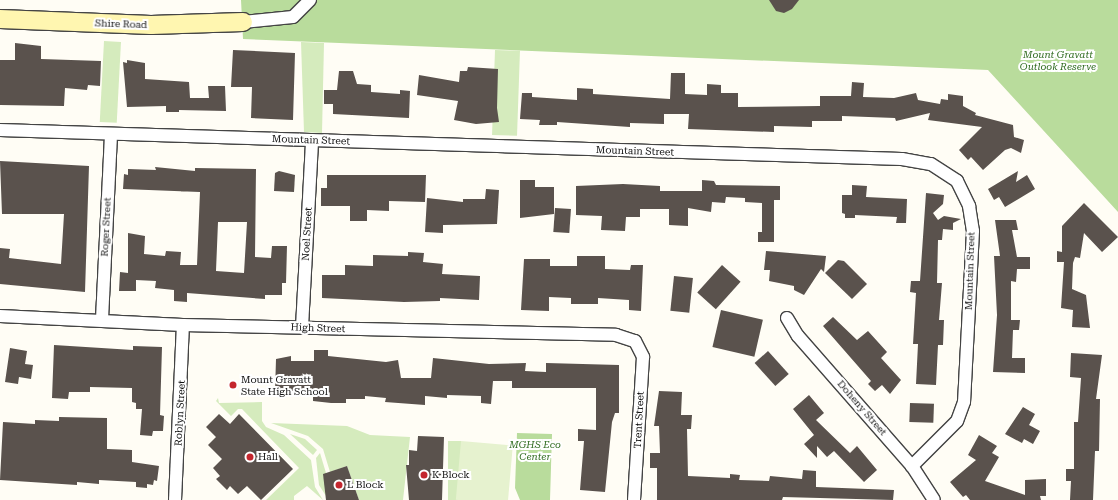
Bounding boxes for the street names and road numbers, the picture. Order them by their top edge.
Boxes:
street label: Shire Road [95,17,147,31]
street label: Mountain Street [272,133,350,147]
street label: Mountain Street [596,144,674,158]
street label: Roger Street [98,197,114,257]
street label: Noel Street [300,207,314,261]
street label: Mountain Street [963,232,977,310]
street label: High Street [290,321,346,335]
street label: Doheny Street [835,378,889,438]
street label: Roblyn Street [172,380,188,446]
street label: Trent Street [632,391,646,449]

